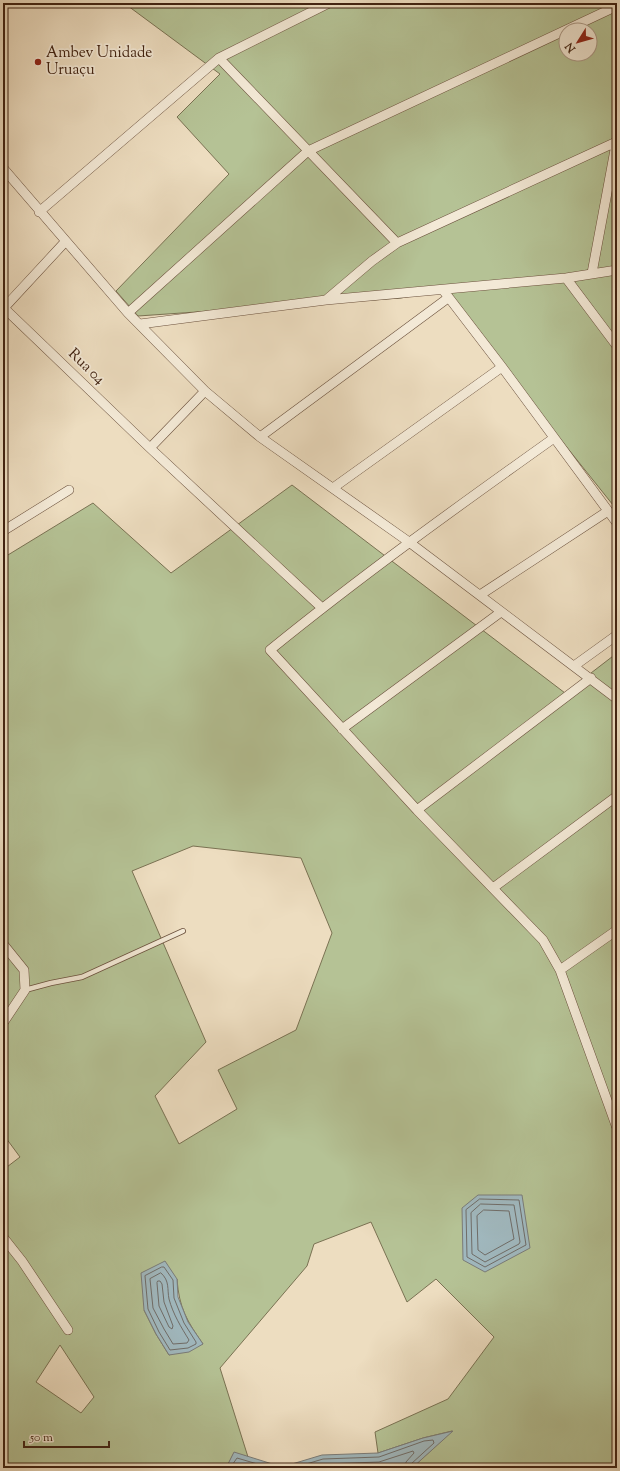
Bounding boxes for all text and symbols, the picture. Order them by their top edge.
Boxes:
north arrow [558,22,598,62]
text: N [562,39,580,57]
place label: Ambev Unidade Uruaçu [46,43,152,81]
marker: Ambev Unidade Uruaçu [33,57,43,67]
street label: Rua 04 [63,344,109,390]
scale bar [24,1423,109,1449]
text: 50 m [29,1429,53,1447]

